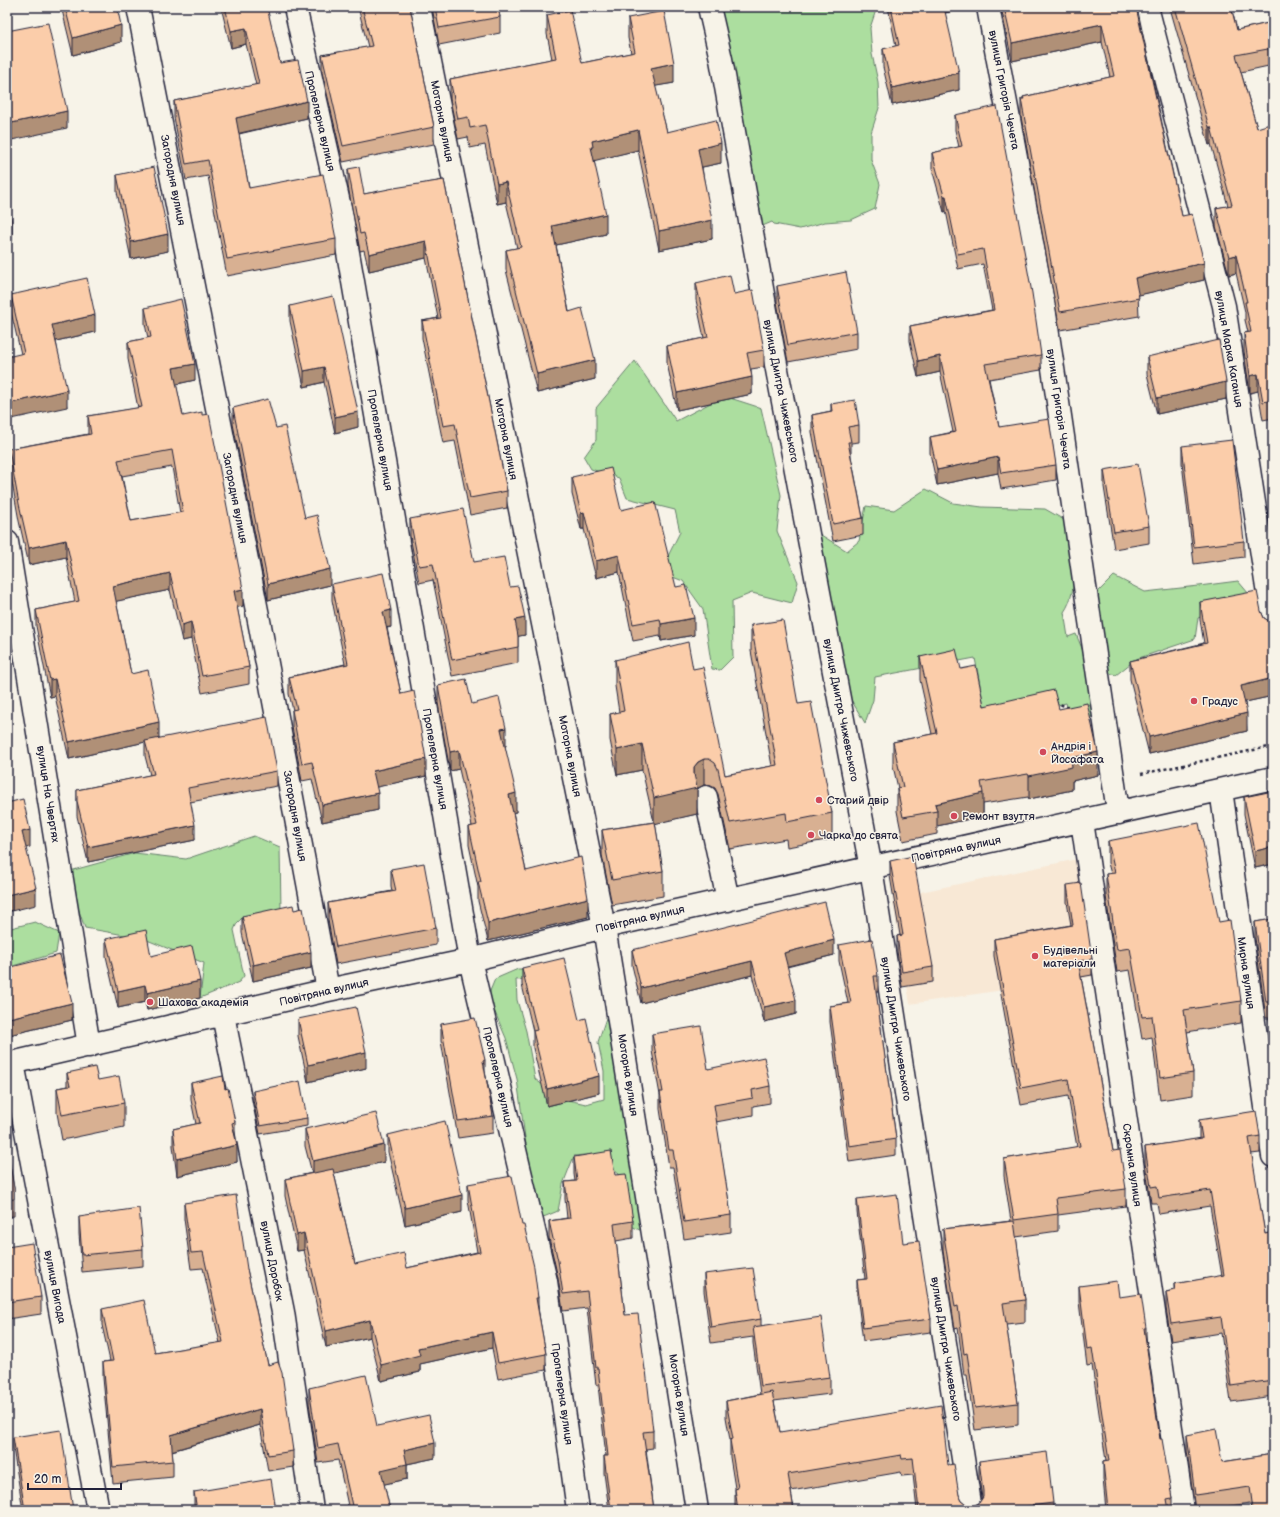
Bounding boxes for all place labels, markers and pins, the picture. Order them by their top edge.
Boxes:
place label: Градус [1202,695,1239,708]
marker: Градус [1189,696,1199,706]
place label: Андрія і Йосафата [1050,740,1104,766]
marker: Андрія і Йосафата [1038,747,1048,757]
place label: Старий двір [827,794,890,807]
marker: Старий двір [814,795,824,805]
place label: Ремонт взуття [962,810,1035,823]
marker: Ремонт взуття [949,811,959,821]
place label: Чарка до свята [819,829,899,842]
marker: Чарка до свята [806,830,816,840]
place label: Будівельні матеріали [1043,944,1098,970]
marker: Будівельні матеріали [1030,951,1040,961]
place label: Шахова академія [158,996,249,1009]
marker: Шахова академія [145,997,155,1007]

